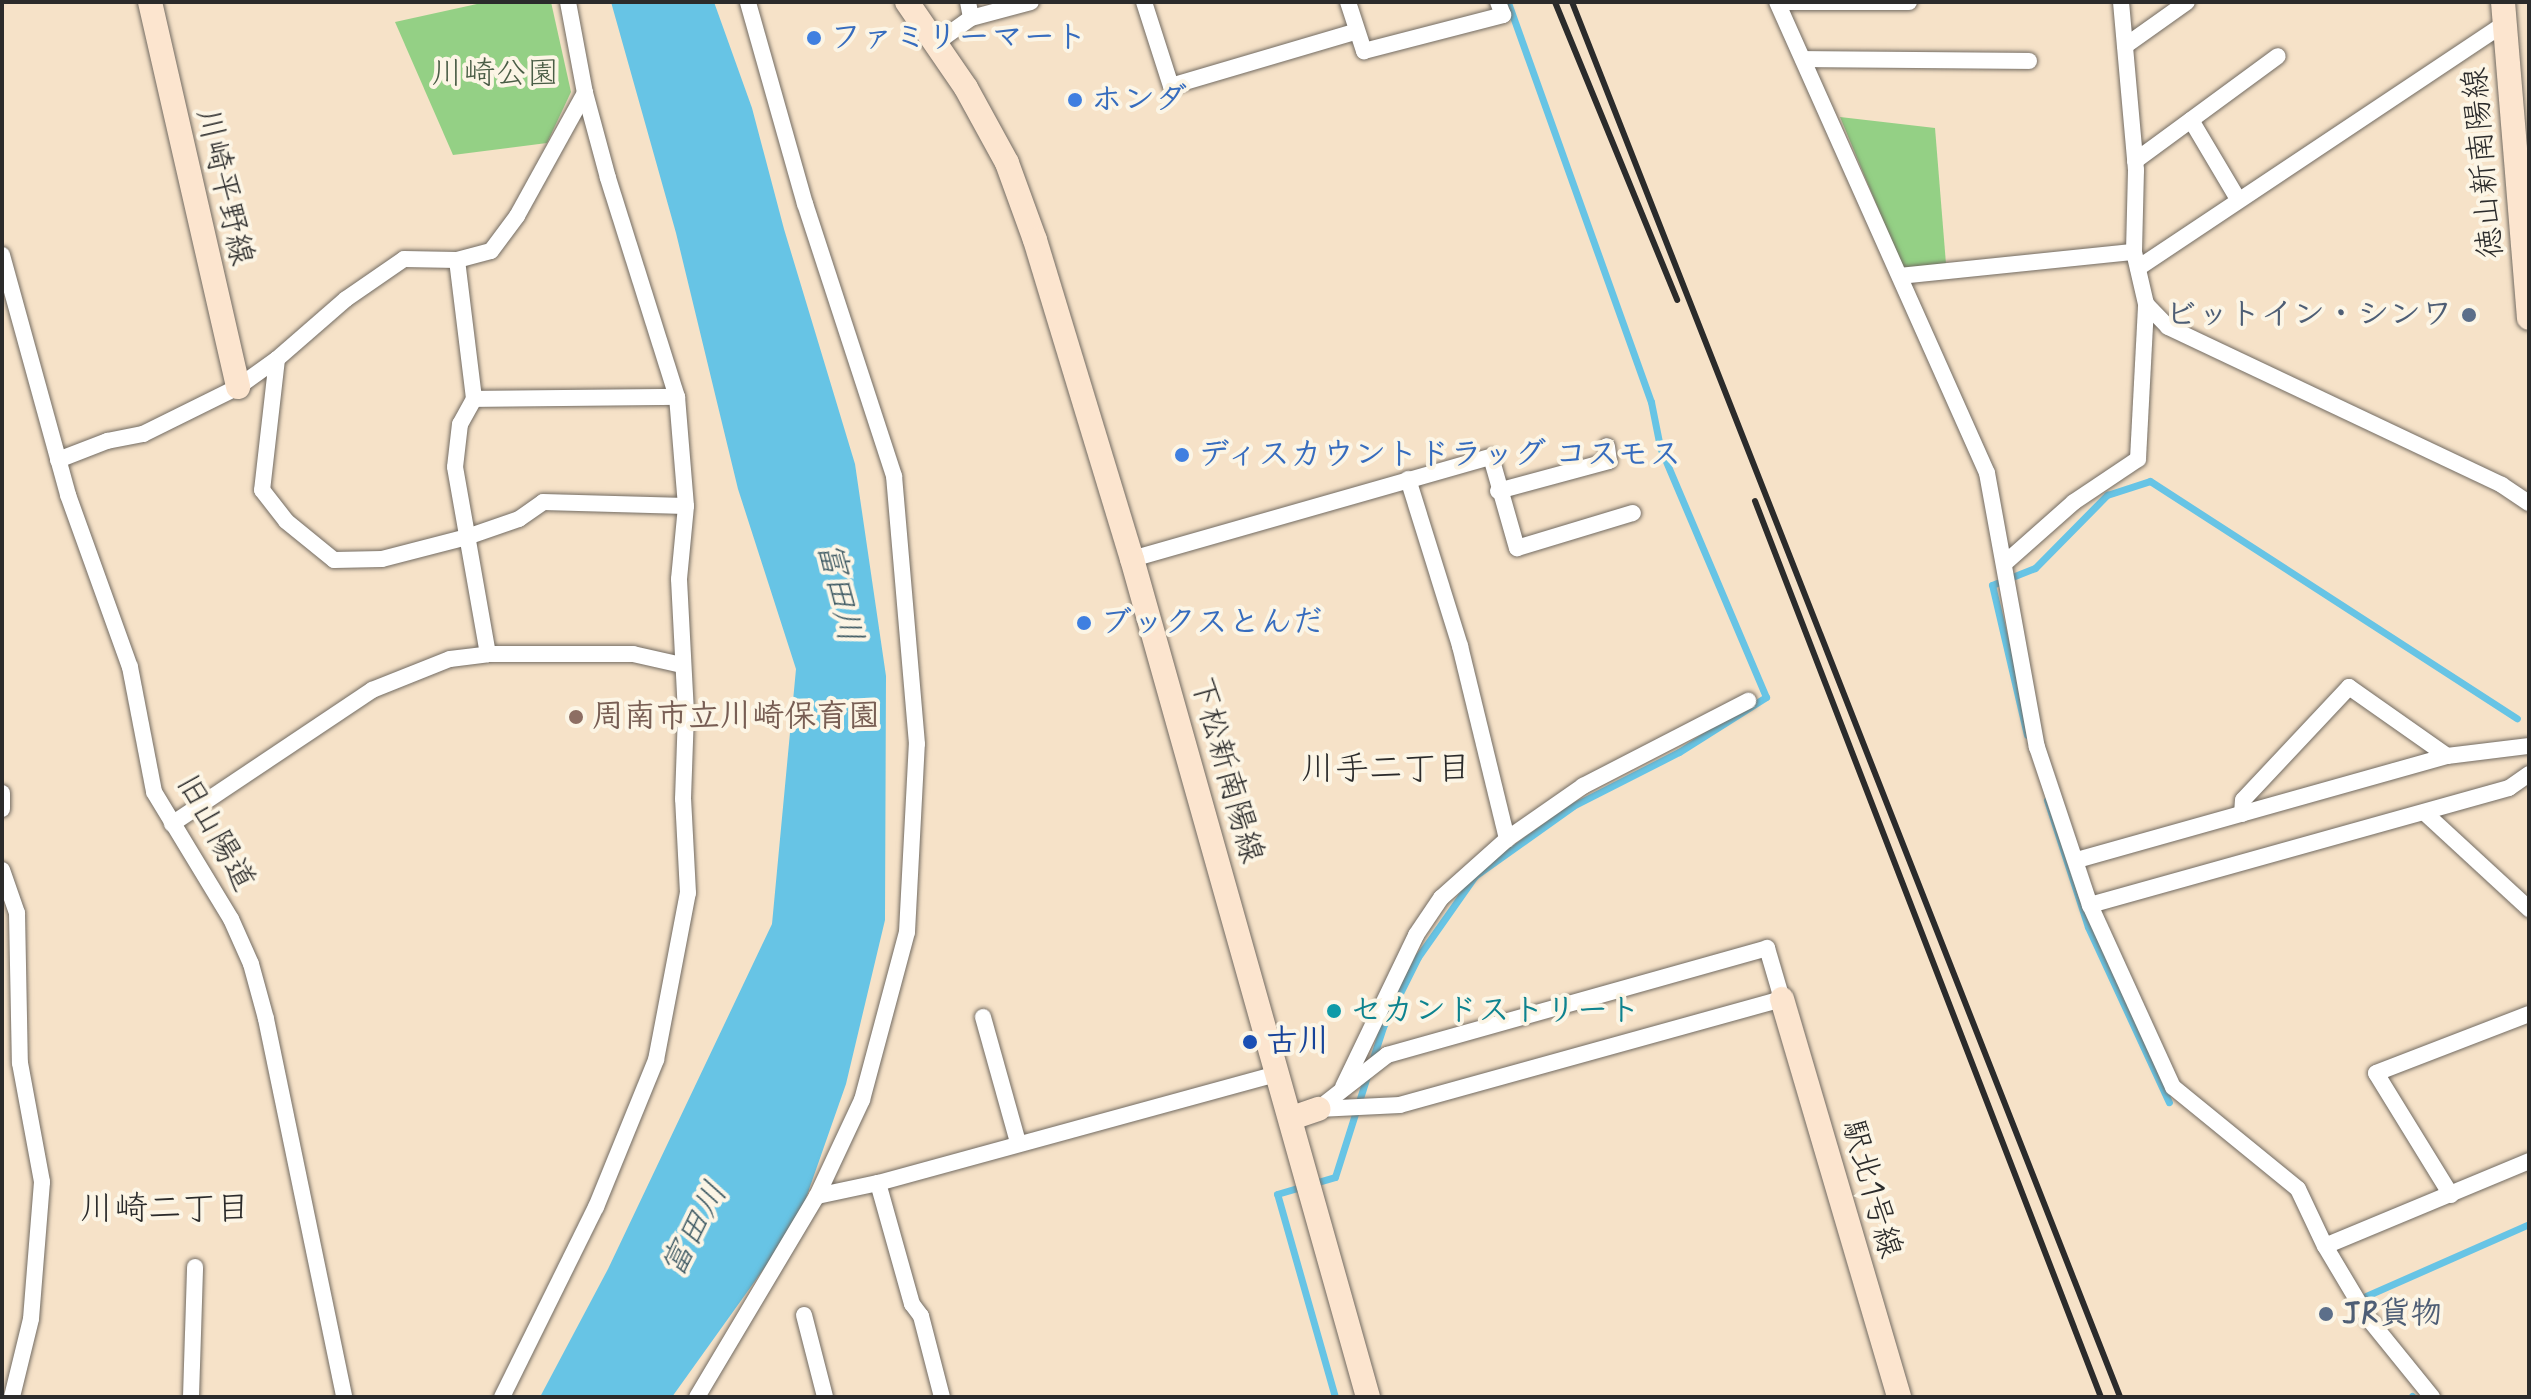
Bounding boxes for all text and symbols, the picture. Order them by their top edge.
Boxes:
place label: ファミリーマート [830,19,1086,57]
marker: ファミリーマート [805,29,823,47]
park label: 川崎公園 [431,55,559,93]
street label: 徳山新南陽線 [2457,66,2511,260]
place label: ホンダ [1091,81,1187,119]
marker: ホンダ [1066,91,1084,109]
street label: 川崎平野線 [187,105,261,269]
place label: ビットイン・シンワ [2165,296,2453,334]
marker: ビットイン・シンワ [2460,306,2478,324]
place label: ディスカウントドラッグ コスモス [1198,436,1687,474]
marker: ディスカウントドラッグ コスモス [1173,446,1191,464]
water label: 富田川 [808,538,870,646]
place label: ブックスとんだ [1100,604,1324,642]
marker: ブックスとんだ [1075,614,1093,632]
street label: 下松新南陽線 [1181,672,1271,868]
place label: 周南市立川崎保育園 [592,698,880,736]
marker: 周南市立川崎保育園 [567,708,585,726]
district label: 川手二丁目 [1301,750,1471,790]
street label: 旧山陽道 [167,768,263,898]
place label: セカンドストリート [1350,992,1638,1030]
marker: セカンドストリート [1325,1002,1343,1020]
place label: 古川 [1266,1023,1330,1061]
marker: 古川 [1241,1033,1259,1051]
street label: 駅北1号線 [1833,1115,1909,1263]
water label: 富田川 [653,1175,737,1285]
district label: 川崎二丁目 [80,1190,250,1230]
place label: JR貨物 [2342,1295,2443,1333]
marker: JR貨物 [2317,1305,2335,1323]

